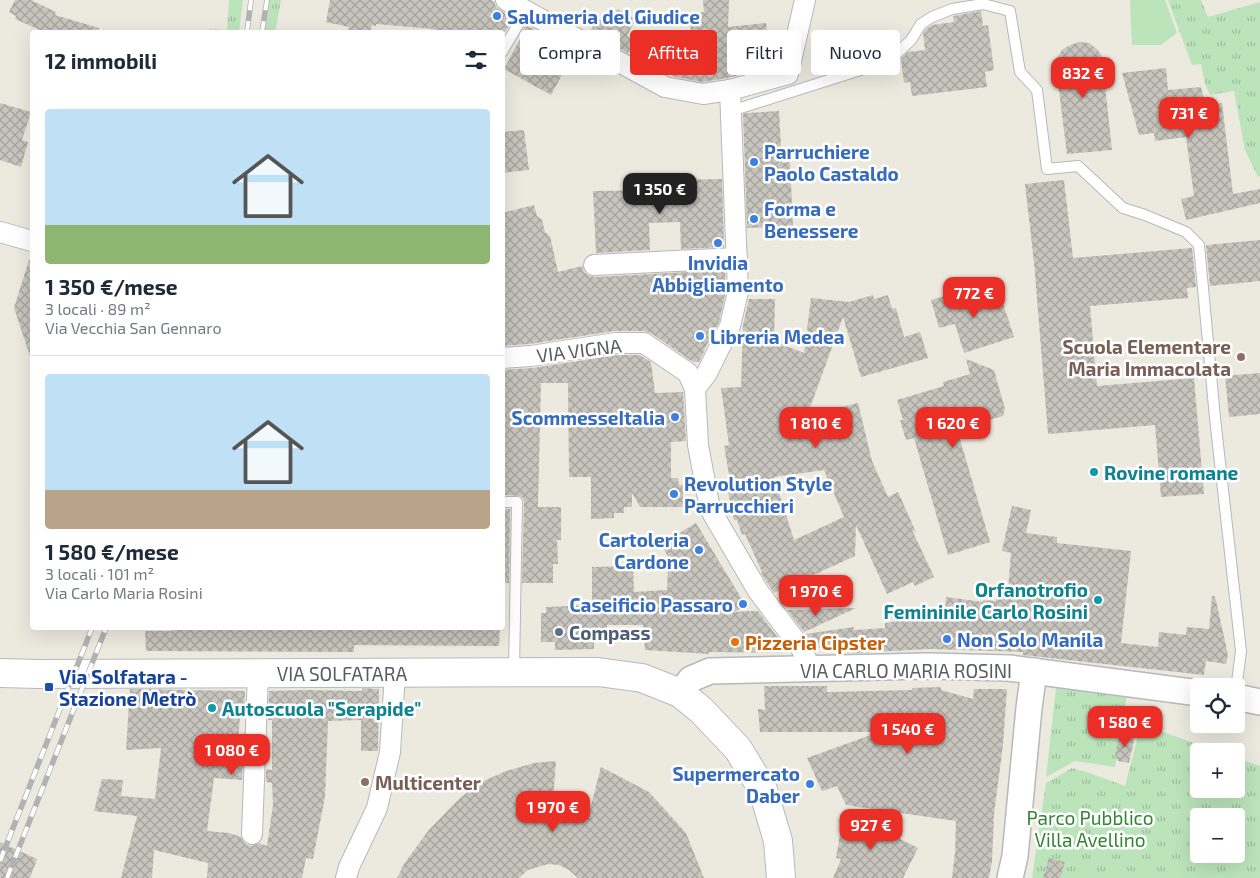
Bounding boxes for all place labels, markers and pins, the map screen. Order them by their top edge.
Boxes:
place label: Salumeria del Giudice [507,5,700,28]
marker: Salumeria del Giudice [491,10,503,22]
pin: 832 € [1048,56,1118,99]
pin: 731 € [1154,96,1224,139]
place label: Parruchiere Paolo Castaldo [764,140,899,185]
marker: Parruchiere Paolo Castaldo [748,156,760,168]
pin: 1 350 € [614,172,706,215]
place label: Forma e Benessere [764,197,859,242]
marker: Forma e Benessere [748,213,760,225]
marker: Invidia Abbigliamento [712,237,724,249]
place label: Invidia Abbigliamento [652,251,784,296]
pin: 772 € [939,276,1009,319]
place label: Libreria Medea [710,325,845,348]
marker: Libreria Medea [694,330,706,342]
place label: Scuola Elementare Maria Immacolata [1062,335,1231,380]
marker: Scuola Elementare Maria Immacolata [1235,351,1247,363]
place label: ScommesseItalia [512,406,665,429]
pin: 1 810 € [770,406,862,449]
pin: 1 620 € [907,406,999,449]
marker: ScommesseItalia [669,411,681,423]
place label: Rovine romane [1104,461,1239,484]
marker: Rovine romane [1088,466,1100,478]
place label: Revolution Style Parrucchieri [684,472,833,517]
marker: Revolution Style Parrucchieri [668,488,680,500]
place label: Cartoleria Cardone [599,528,689,573]
marker: Cartoleria Cardone [693,544,705,556]
pin: 1 970 € [770,574,862,617]
place label: Orfanotrofio Femininile Carlo Rosini [884,578,1088,623]
place label: Caseificio Passaro [569,593,733,616]
marker: Orfanotrofio Femininile Carlo Rosini [1092,594,1104,606]
marker: Caseificio Passaro [737,598,749,610]
place label: Compass [569,621,651,644]
marker: Compass [553,626,565,638]
place label: Non Solo Manila [957,628,1103,651]
place label: Pizzeria Cipster [745,631,885,654]
marker: Non Solo Manila [941,633,953,645]
marker: Pizzeria Cipster [729,636,741,648]
place label: Via Solfatara - Stazione Metrò [59,665,196,710]
marker: Via Solfatara - Stazione Metrò [43,681,55,693]
place label: Autoscuola "Serapide" [222,697,421,720]
marker: Autoscuola "Serapide" [206,702,218,714]
pin: 1 580 € [1079,706,1171,748]
pin: 1 540 € [862,712,954,755]
pin: 1 080 € [186,734,278,776]
place label: Supermercato Daber [672,762,800,807]
place label: Multicenter [375,771,481,794]
marker: Multicenter [359,776,371,788]
marker: Supermercato Daber [804,778,816,790]
pin: 1 970 € [507,790,599,833]
pin: 927 € [836,808,906,851]

